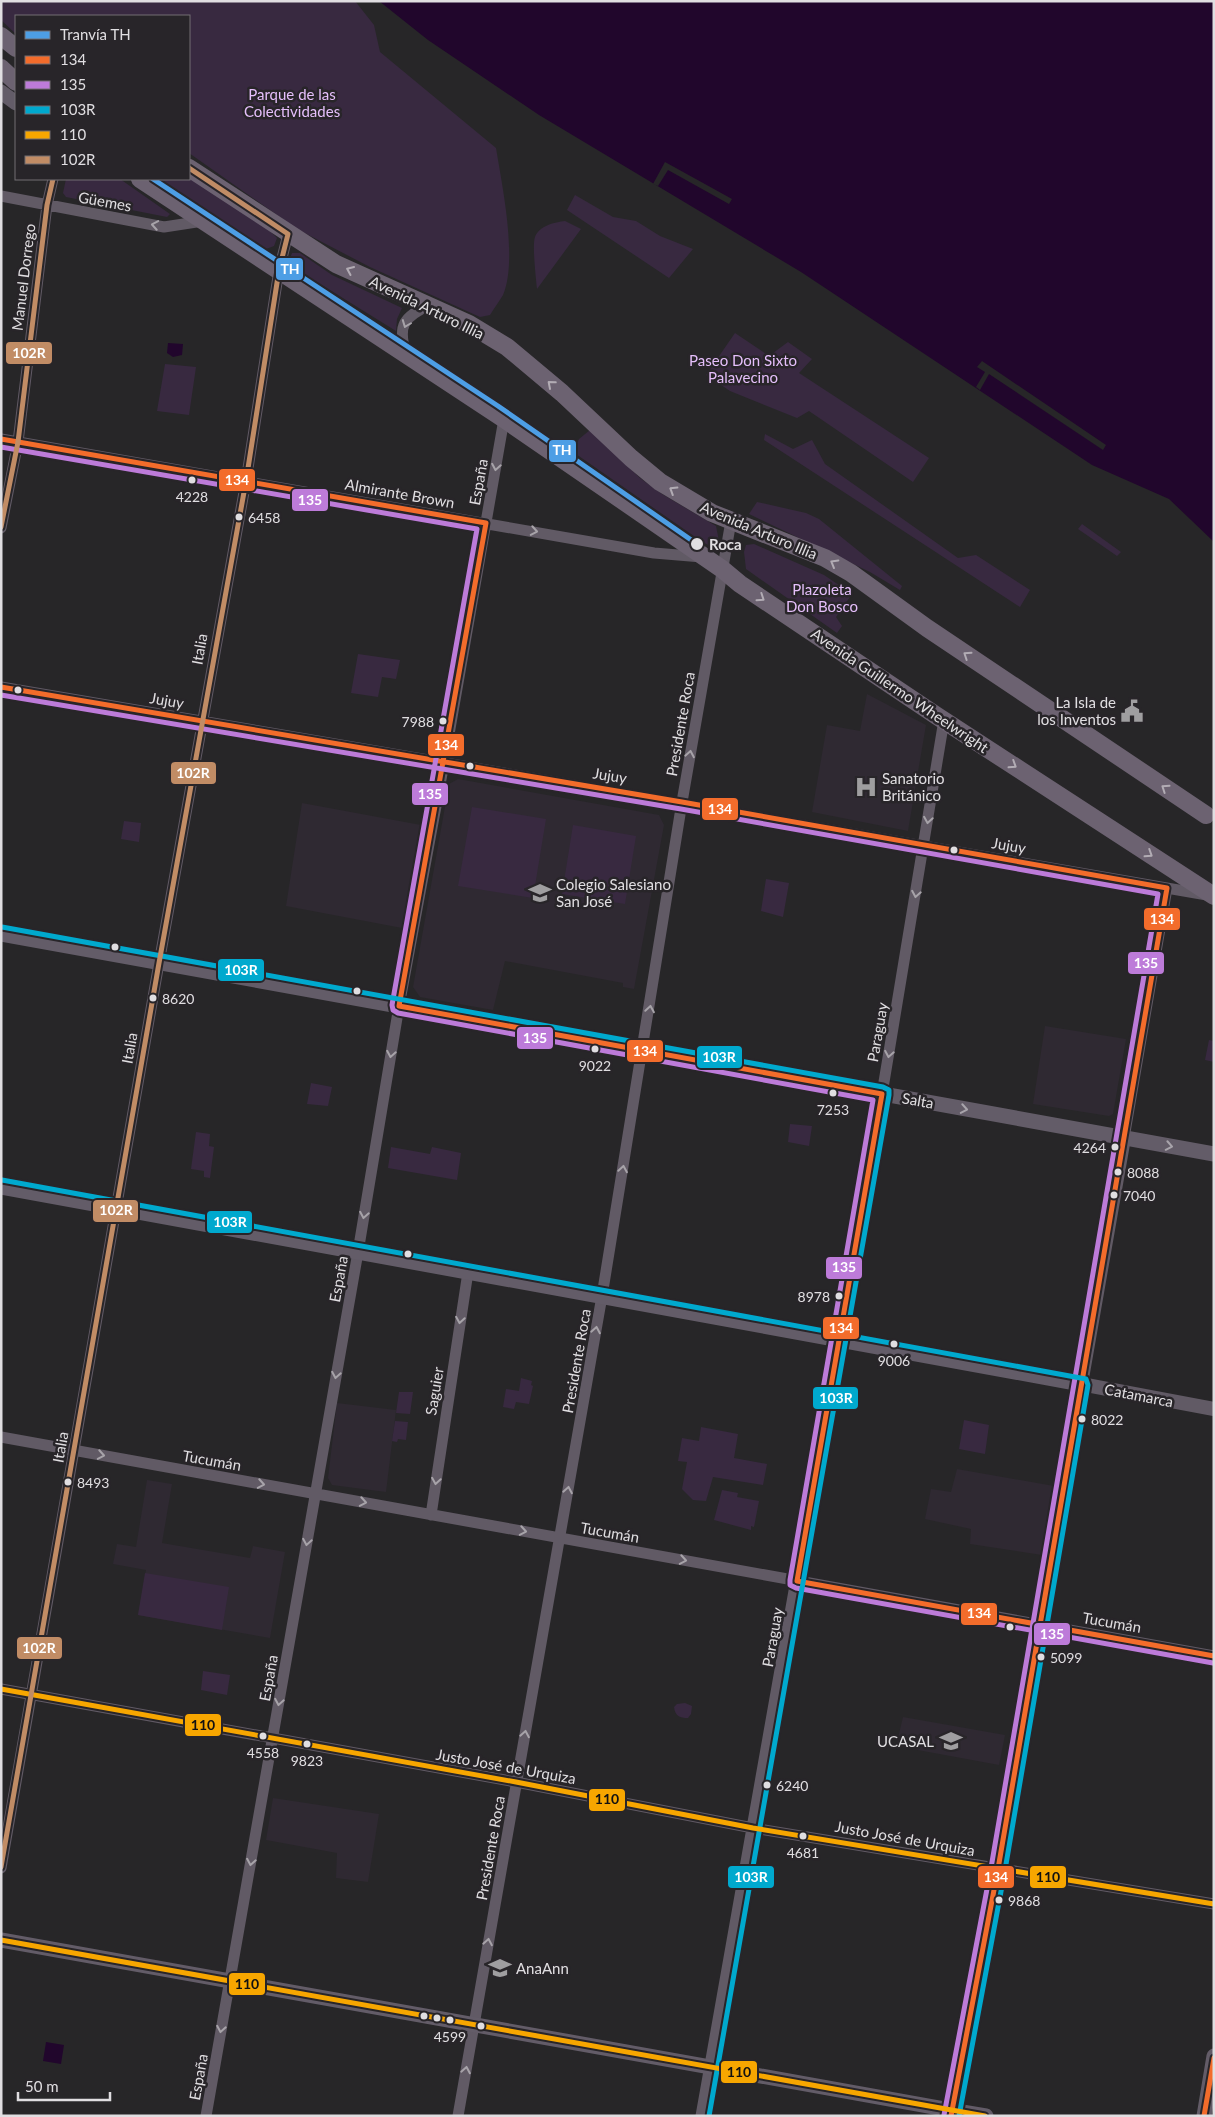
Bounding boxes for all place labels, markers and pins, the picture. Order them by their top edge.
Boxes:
marker: 4228 [187,475,197,485]
place label: 4228 [176,488,208,505]
place label: 6458 [248,509,280,526]
marker: 6458 [234,512,244,522]
place label: Roca [709,535,742,553]
marker: Roca [689,536,705,552]
unlabelled marker [13,685,23,695]
place label: La Isla de los Inventos [1037,693,1116,728]
public building icon: La Isla de los Inventos [1119,698,1145,724]
place label: 7988 [402,713,434,730]
marker: 7988 [438,716,448,726]
unlabelled marker [465,761,475,771]
place label: Sanatorio Británico [882,769,945,804]
hospital icon: Sanatorio Británico [853,774,879,800]
unlabelled marker [949,845,959,855]
place label: Colegio Salesiano San José [556,875,671,910]
school or university icon: Colegio Salesiano San José [527,880,553,906]
unlabelled marker [110,942,120,952]
unlabelled marker [352,986,362,996]
place label: 8620 [162,990,194,1007]
marker: 8620 [148,993,158,1003]
marker: 9022 [590,1044,600,1054]
place label: 9022 [579,1057,611,1074]
marker: 7253 [828,1088,838,1098]
place label: 7253 [817,1101,849,1118]
place label: 4264 [1074,1139,1106,1156]
marker: 4264 [1110,1142,1120,1152]
place label: 8088 [1127,1164,1159,1181]
marker: 8088 [1113,1167,1123,1177]
place label: 7040 [1123,1187,1155,1204]
marker: 7040 [1109,1190,1119,1200]
unlabelled marker [403,1249,413,1259]
place label: 8978 [798,1288,830,1305]
marker: 8978 [834,1291,844,1301]
marker: 9006 [889,1339,899,1349]
place label: 9006 [878,1352,910,1369]
place label: 8022 [1091,1411,1123,1428]
marker: 8022 [1077,1414,1087,1424]
place label: 8493 [77,1474,109,1491]
marker: 8493 [63,1477,73,1487]
unlabelled marker [1005,1622,1015,1632]
place label: 5099 [1050,1649,1082,1666]
marker: 5099 [1036,1652,1046,1662]
school or university icon: UCASAL [938,1728,964,1754]
marker: 4558 [258,1731,268,1741]
place label: UCASAL [877,1732,934,1750]
marker: 9823 [302,1739,312,1749]
place label: 4558 [247,1744,279,1761]
place label: 9823 [291,1752,323,1769]
place label: 6240 [776,1777,808,1794]
marker: 6240 [762,1780,772,1790]
marker: 4681 [798,1831,808,1841]
place label: 4681 [787,1844,819,1861]
place label: 9868 [1008,1892,1040,1909]
marker: 9868 [994,1895,1004,1905]
school or university icon: AnaAnn [487,1955,513,1981]
place label: AnaAnn [516,1959,569,1977]
unlabelled marker [419,2011,429,2021]
unlabelled marker [432,2013,442,2023]
marker: 4599 [445,2015,455,2025]
unlabelled marker [476,2021,486,2031]
place label: 4599 [434,2028,466,2045]

